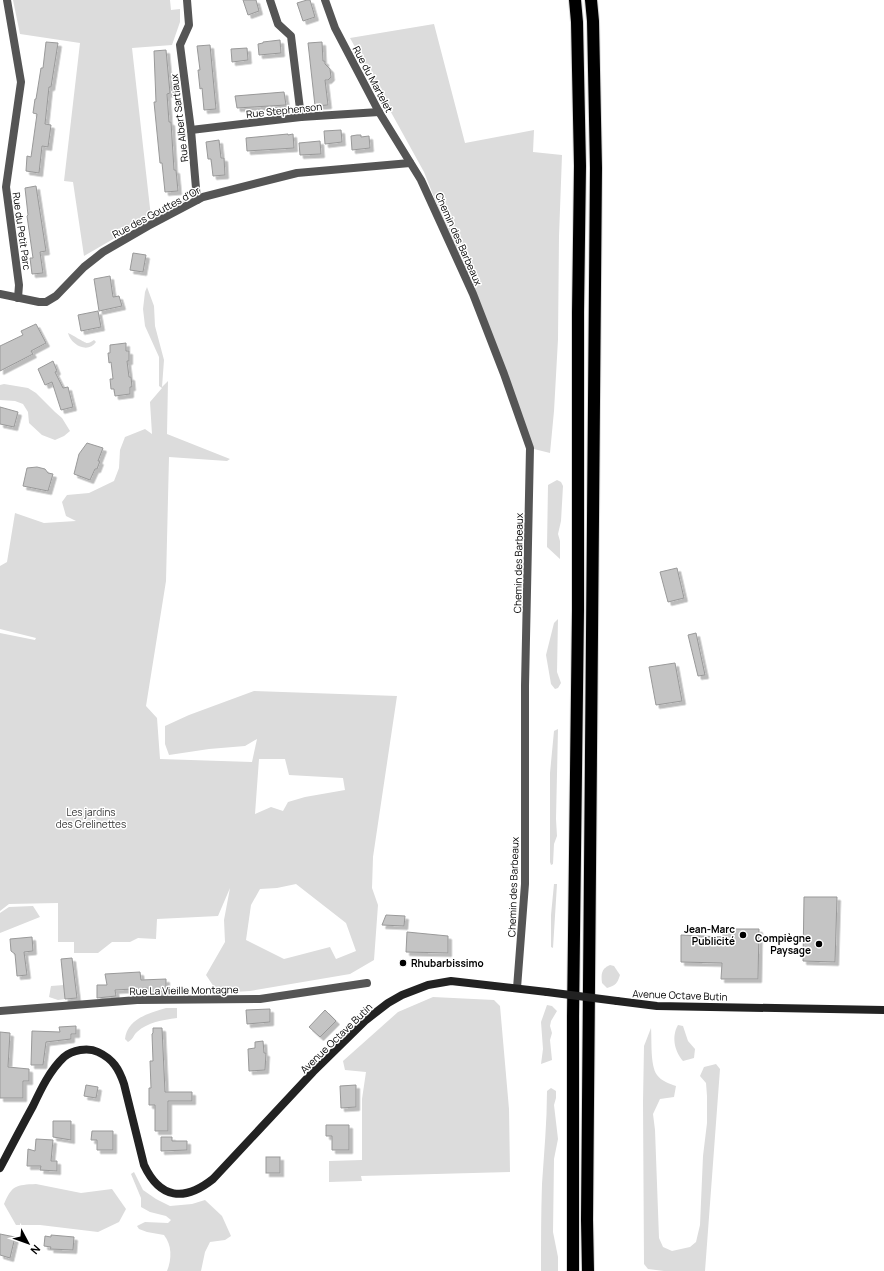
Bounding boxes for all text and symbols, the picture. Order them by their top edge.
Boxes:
street label: Rue du Martelet [350,43,396,115]
street label: Rue Albert Sartiaux [167,72,191,163]
street label: Rue Stephenson [245,99,323,121]
street label: Rue des Gouttes d'Or [110,183,203,241]
street label: Chemin des Barbeaux [432,190,486,288]
street label: Rue du Petit Parc [10,191,34,271]
street label: Chemin des Barbeaux [510,512,526,613]
park label: Les jardins des Grelinettes [56,805,126,831]
street label: Chemin des Barbeaux [504,836,522,937]
place label: Jean-Marc Publicité [684,922,735,948]
marker: Jean-Marc Publicité [738,930,748,940]
place label: Compiègne Paysage [755,931,811,957]
marker: Compiègne Paysage [814,939,824,949]
place label: Rhubarbissimo [411,956,484,970]
marker: Rhubarbissimo [398,958,408,968]
street label: Rue La Vieille Montagne [129,982,239,998]
street label: Avenue Octave Butin [632,986,728,1004]
street label: Avenue Octave Butin [297,1000,375,1076]
north arrow [8,1223,48,1263]
text: N [28,1242,44,1258]

